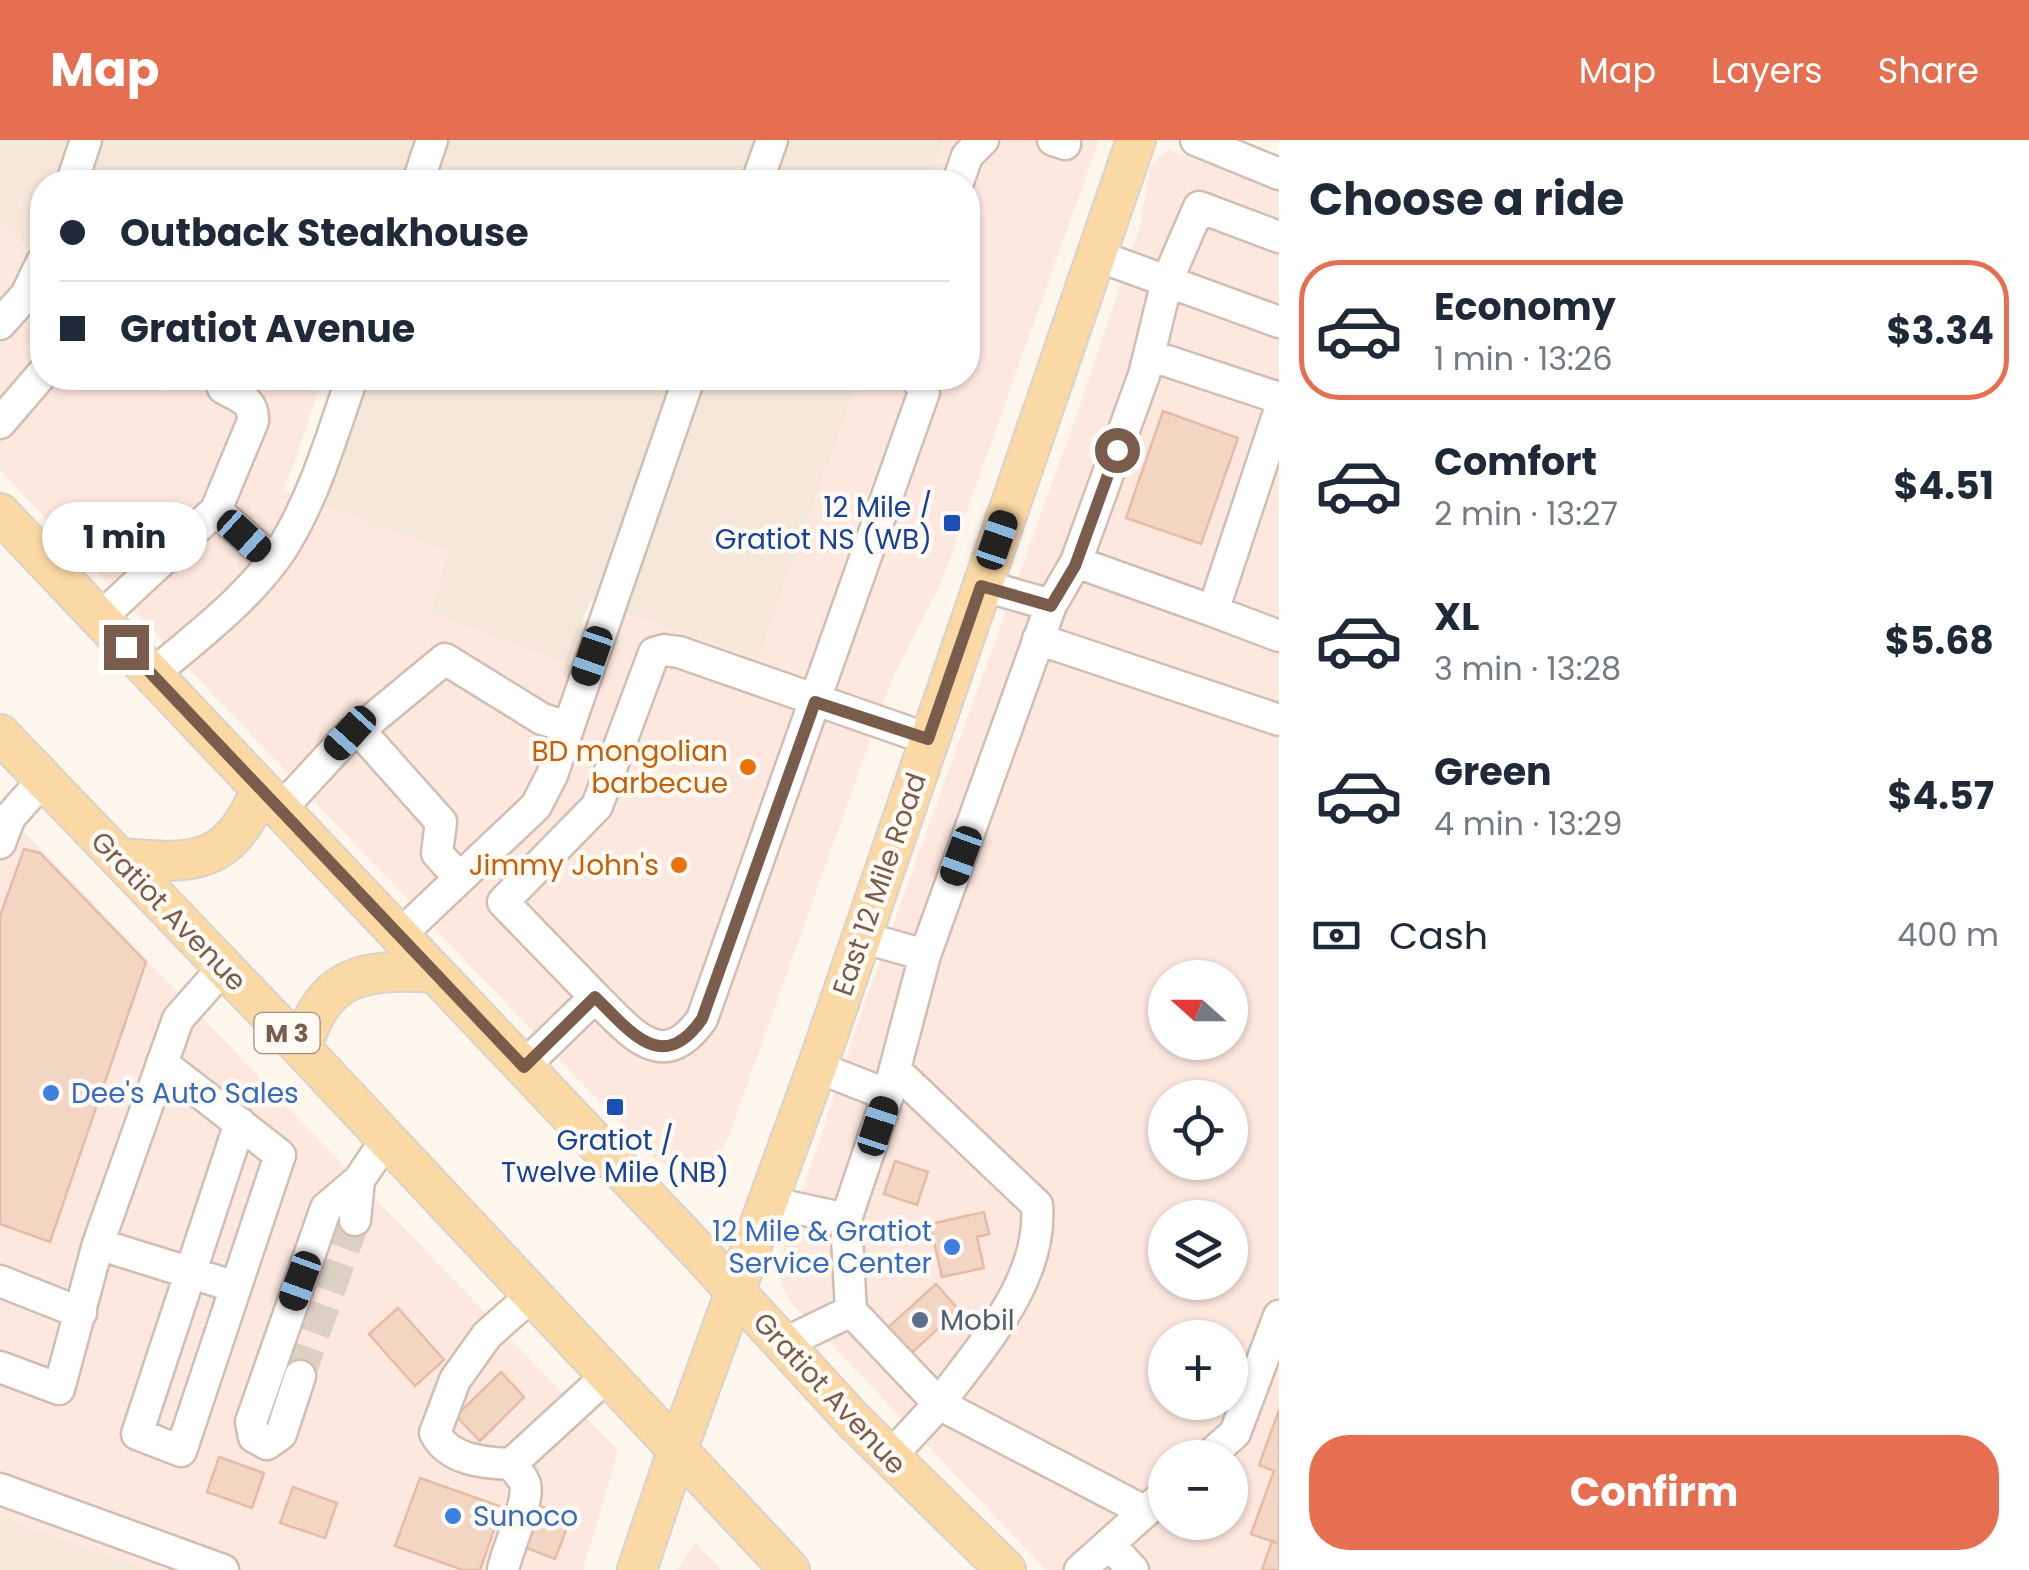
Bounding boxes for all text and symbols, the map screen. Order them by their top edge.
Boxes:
text: Map [50,36,159,103]
text: Map [1579,46,1656,95]
text: Layers [1711,46,1823,95]
text: Share [1878,46,1979,95]
text: Choose a ride [1309,168,1624,231]
text: Outback Steakhouse [120,206,529,259]
text: Economy [1434,280,1616,333]
icon: car [1314,285,1404,375]
text: Gratiot Avenue [120,302,415,355]
text: $3.34 [1887,304,1994,357]
text: 1 min · 13:26 [1434,336,1613,381]
route start [1095,428,1140,473]
text: Comfort [1434,435,1597,488]
icon: car [1314,440,1404,530]
text: $4.51 [1894,459,1994,512]
place label: 12 Mile / Gratiot NS (WB) [715,488,932,559]
text: 2 min · 13:27 [1434,491,1618,536]
callout: 1 min [44,502,208,572]
car [212,505,276,567]
car [973,507,1021,573]
marker: 12 Mile / Gratiot NS (WB) [941,512,963,534]
text: 1 min [83,514,166,559]
text: XL [1434,590,1479,643]
icon: car [1314,595,1404,685]
text: $5.68 [1885,614,1994,667]
car [568,623,616,689]
route end [104,625,149,670]
text: 3 min · 13:28 [1434,646,1621,691]
car [319,701,381,765]
place label: BD mongolian barbecue [531,732,728,803]
text: Green [1434,745,1552,798]
icon: car [1314,750,1404,840]
marker: BD mongolian barbecue [737,756,759,778]
street label: East 12 Mile Road [823,767,936,1001]
text: $4.57 [1888,769,1994,822]
text: 4 min · 13:29 [1434,801,1622,846]
street label: Gratiot Avenue [82,823,255,1000]
car [937,823,985,889]
place label: Jimmy John's [469,846,659,885]
marker: Jimmy John's [668,854,690,876]
icon: cash [1309,908,1364,963]
text: Cash [1389,909,1488,962]
text: 400 m [1897,912,1999,957]
north arrow [1148,960,1248,1060]
map controls [1148,960,1248,1540]
road number: M 3 [254,1013,320,1053]
place label: Dee's Auto Sales [71,1074,299,1113]
button: locate [1148,1080,1248,1180]
marker: Dee's Auto Sales [40,1082,62,1104]
car [854,1093,902,1159]
marker: Gratiot / Twelve Mile (NB) [604,1096,626,1118]
place label: Gratiot / Twelve Mile (NB) [501,1121,729,1192]
button: layers [1148,1200,1248,1300]
place label: 12 Mile & Gratiot Service Center [712,1212,932,1283]
marker: 12 Mile & Gratiot Service Center [941,1236,963,1258]
car [276,1248,324,1314]
place label: Mobil [940,1301,1015,1340]
street label: Gratiot Avenue [744,1304,915,1483]
marker: Mobil [909,1309,931,1331]
button: + [1148,1320,1248,1420]
button: Confirm [1309,1435,1999,1550]
button: − [1148,1440,1248,1540]
place label: Sunoco [473,1497,578,1536]
marker: Sunoco [442,1505,464,1527]

